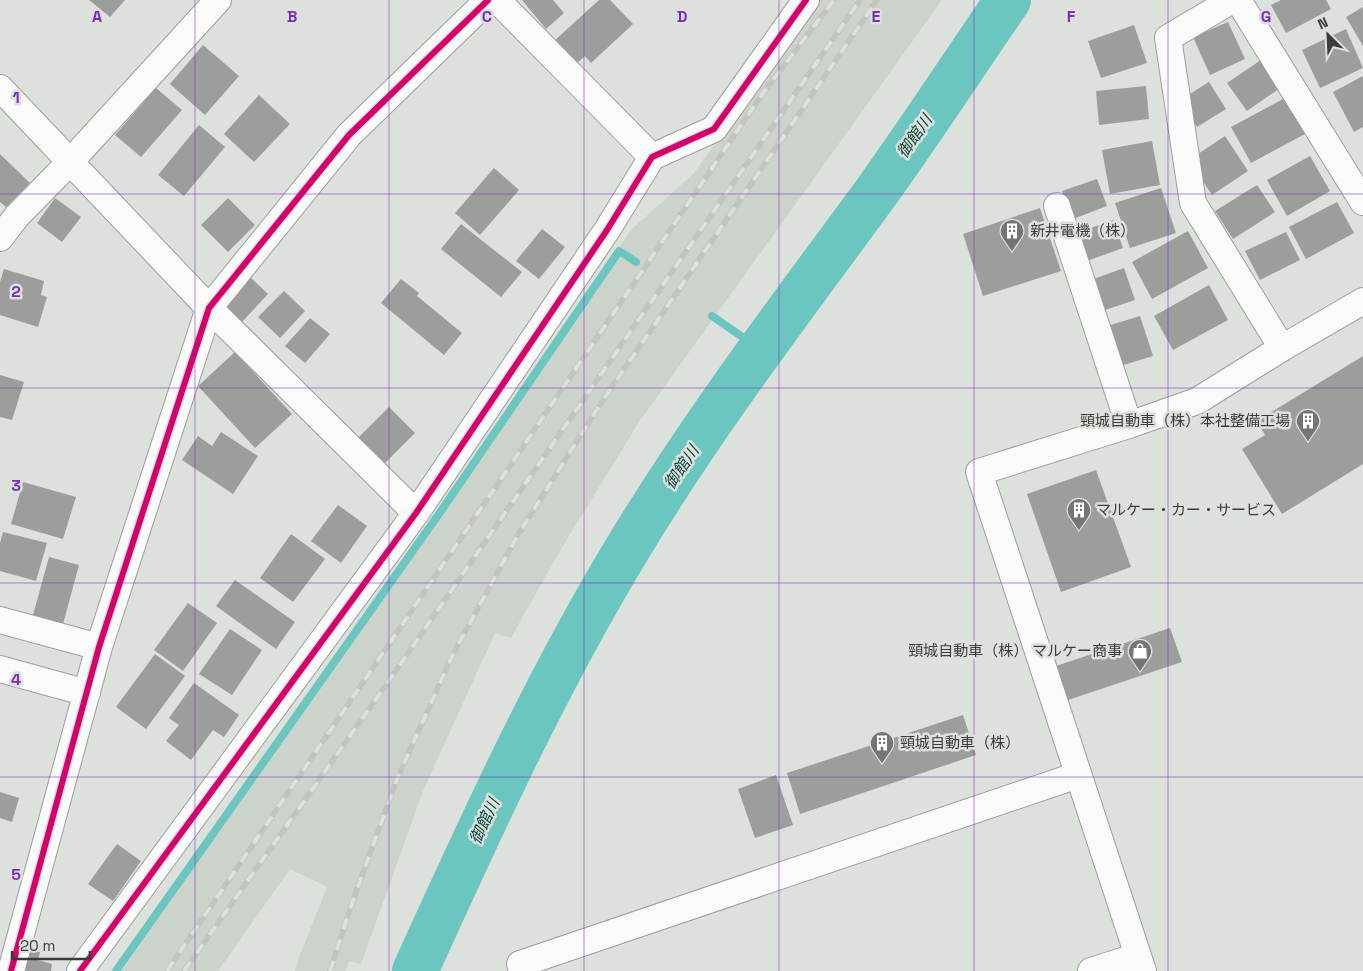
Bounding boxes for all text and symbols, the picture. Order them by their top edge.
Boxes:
text: A [92,6,102,27]
text: B [287,6,297,27]
text: C [482,6,492,27]
text: D [677,6,687,27]
text: E [872,6,881,27]
text: F [1067,6,1076,27]
text: G [1261,6,1271,27]
north arrow [1303,10,1353,60]
text: N [1315,13,1331,33]
text: 1 [12,87,20,108]
water label: 御館川 [892,109,938,162]
building icon: 新井電機（株） [999,218,1025,252]
place label: 新井電機（株） [1030,221,1135,240]
text: 2 [11,281,21,302]
building icon: 頸城自動車（株）本社整備工場 [1295,408,1321,442]
place label: 頸城自動車（株）本社整備工場 [1080,411,1290,430]
water label: 御館川 [659,440,705,493]
text: 3 [11,475,21,496]
building icon: マルケー・カー・サービス [1066,497,1092,531]
place label: マルケー・カー・サービス [1096,500,1276,519]
shop icon: 頸城自動車（株） マルケー商事 [1127,638,1153,672]
place label: 頸城自動車（株） マルケー商事 [908,641,1122,660]
text: 4 [11,669,21,690]
building icon: 頸城自動車（株） [869,730,895,764]
place label: 頸城自動車（株） [900,733,1020,752]
water label: 御館川 [465,793,505,847]
text: 5 [11,864,21,885]
scale bar [12,928,90,960]
text: 20 m [20,936,55,955]

